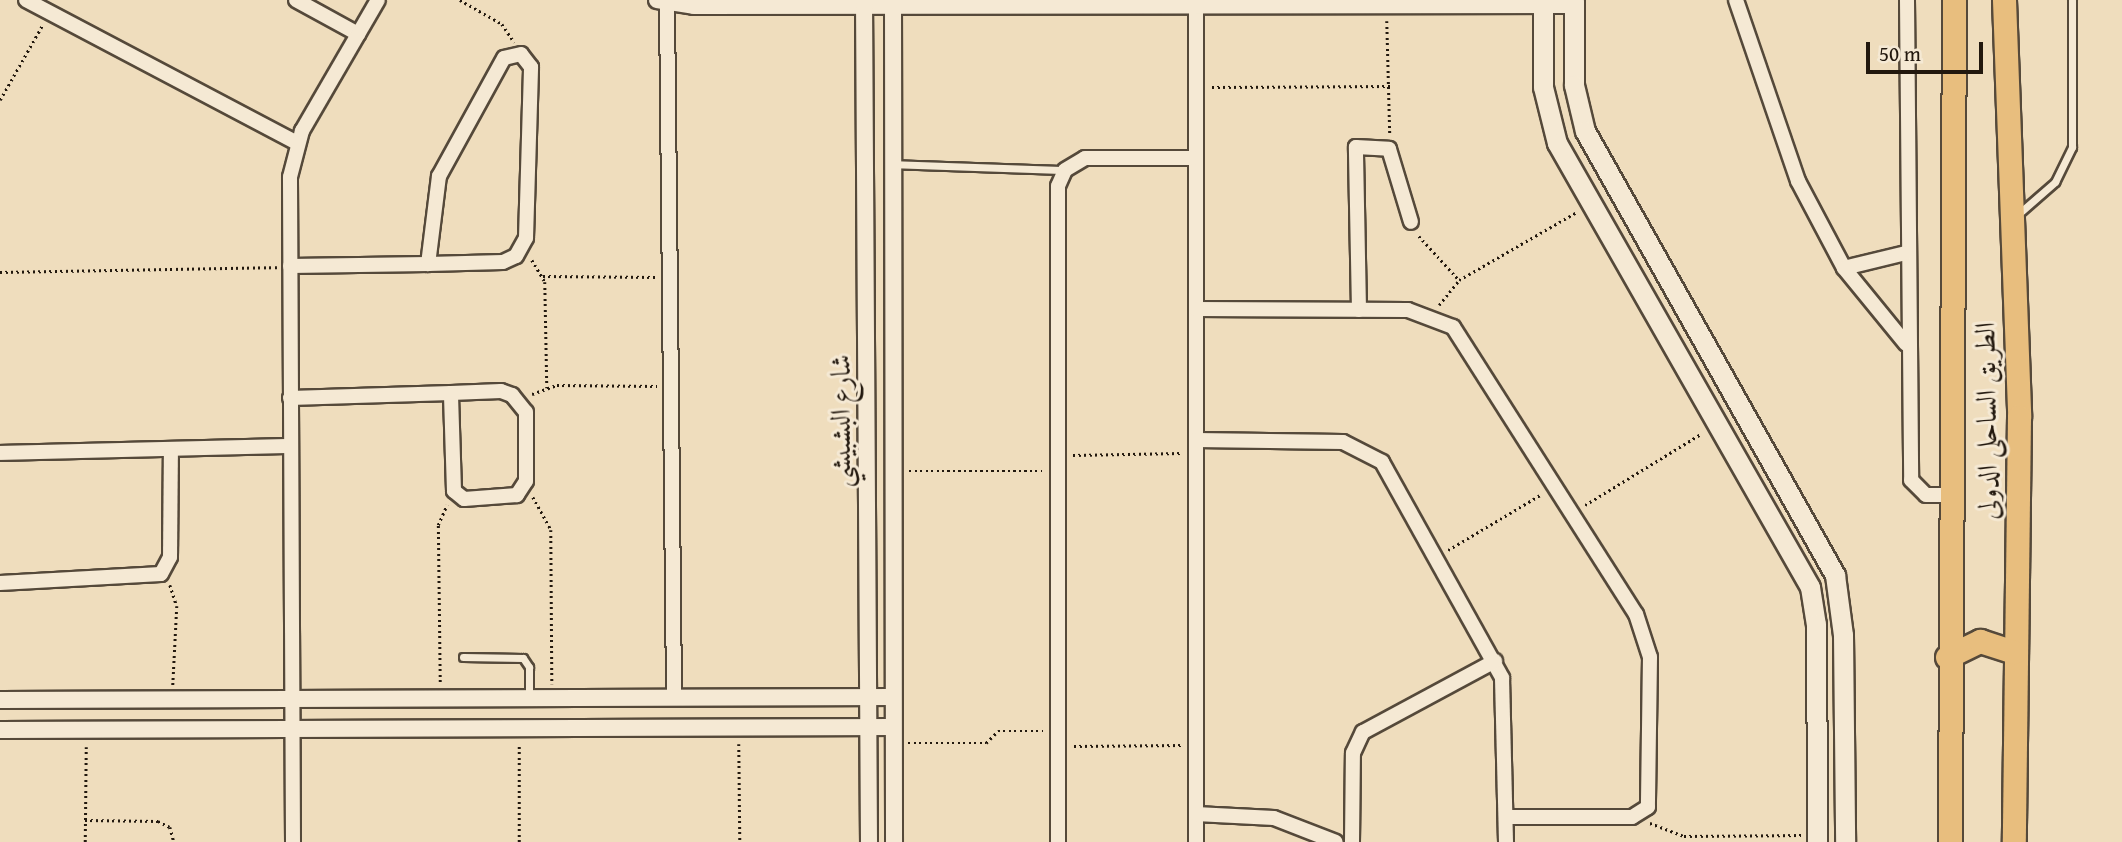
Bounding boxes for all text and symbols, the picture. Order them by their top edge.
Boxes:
scale bar [1870,28,1987,72]
text: 50 m [1879,38,1921,69]
street label: الطريق الساحلى الدولى [1967,322,2005,520]
street label: شارع البشبيشي [823,354,857,488]

